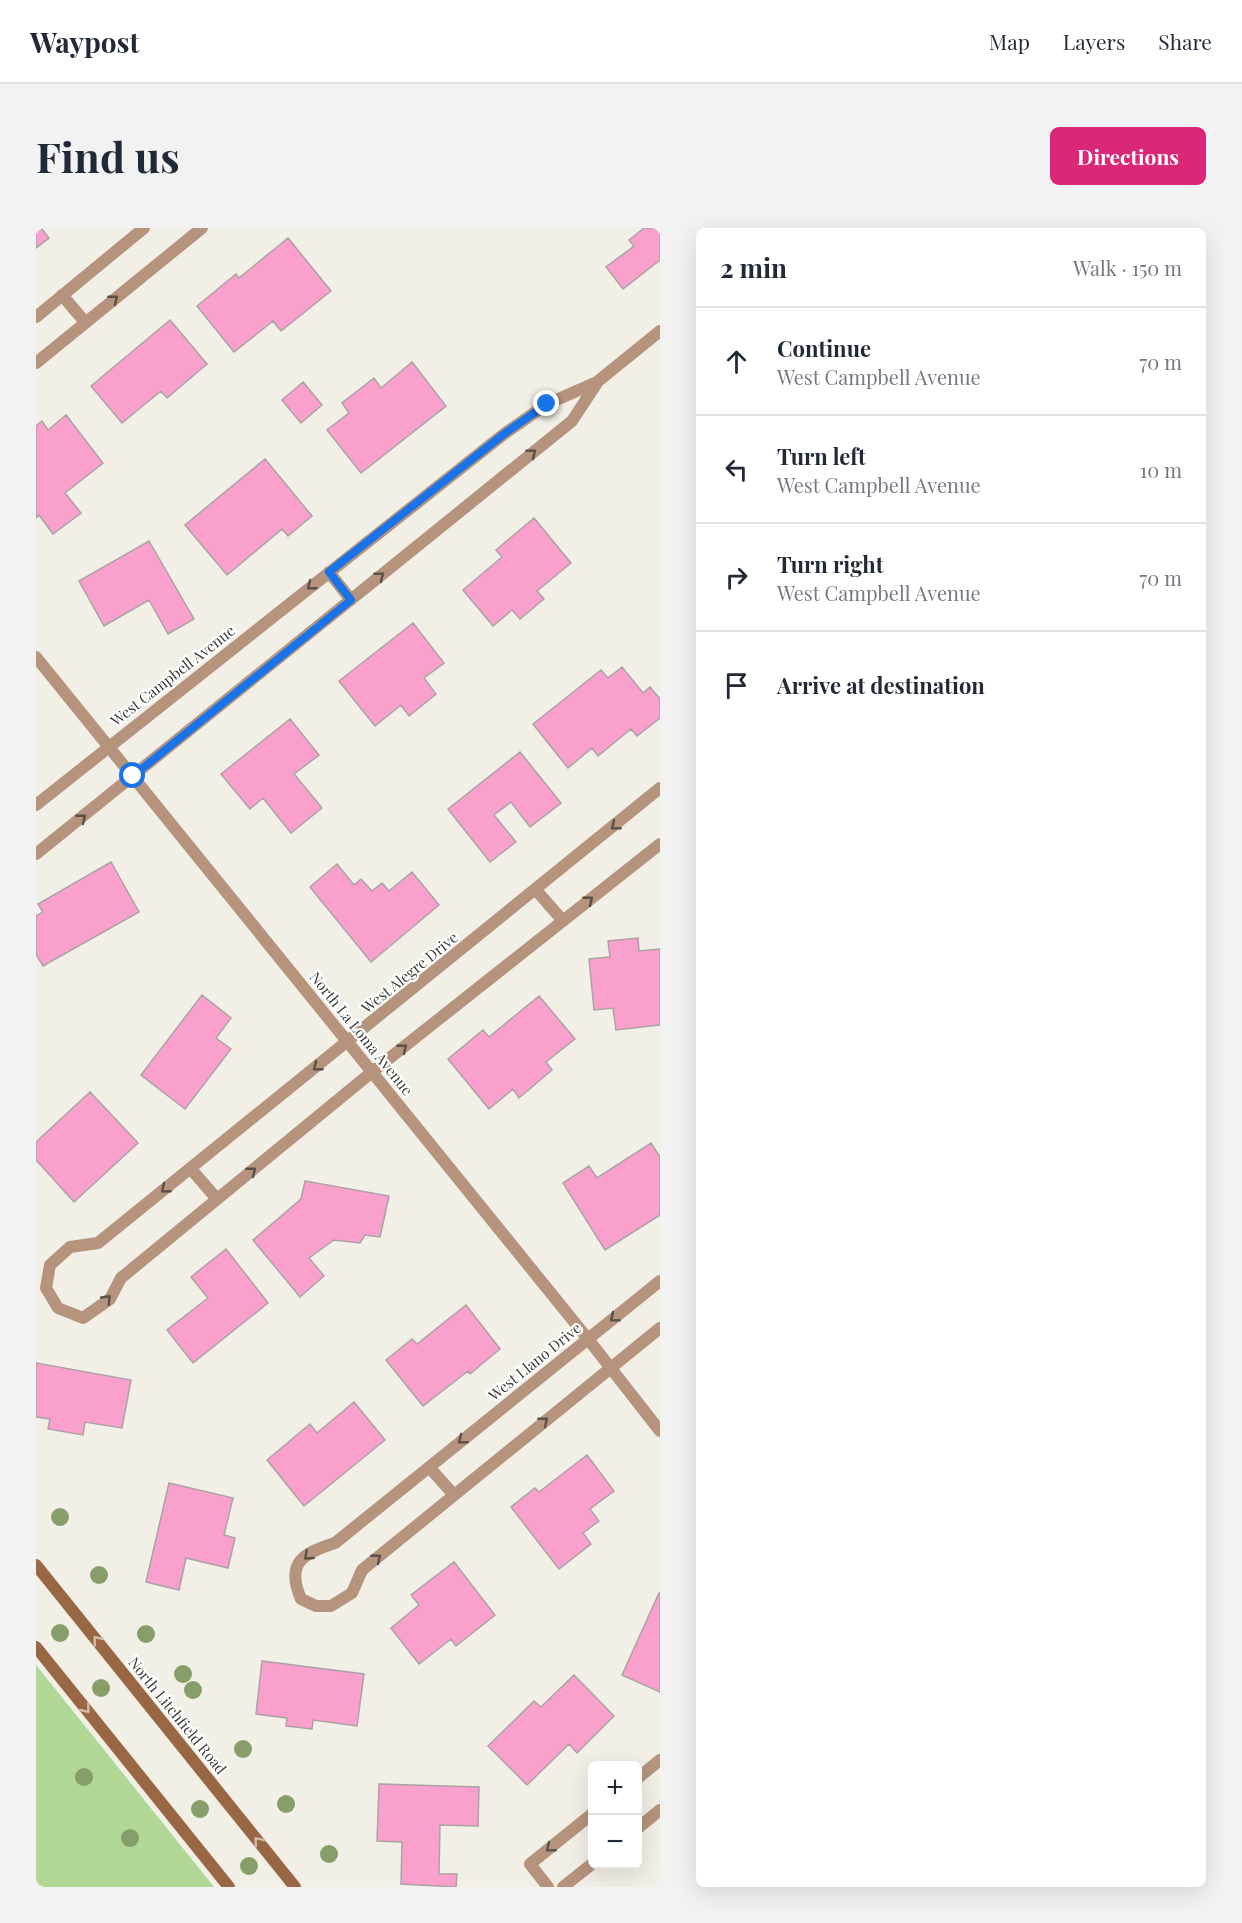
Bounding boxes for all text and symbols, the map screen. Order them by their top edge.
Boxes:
text: Waypost [30,23,139,60]
text: Map [989,27,1030,55]
text: Layers [1063,27,1125,55]
text: Share [1158,27,1212,55]
button: Directions [1050,127,1206,185]
text: Find us [36,128,180,184]
text: 2 min [720,250,787,285]
text: Walk · 150 m [1073,254,1182,281]
one-way arrow [107,296,118,307]
text: Continue [777,333,871,363]
icon: ahead [720,345,753,378]
text: 70 m [1139,348,1182,375]
text: West Campbell Avenue [777,363,981,390]
route end [533,390,559,416]
text: Turn left [777,441,866,471]
one-way arrow [525,450,536,461]
icon: left [720,453,753,486]
text: 10 m [1140,456,1182,483]
text: West Campbell Avenue [777,471,981,498]
text: Turn right [777,549,883,579]
icon: right [720,561,753,594]
text: 70 m [1139,564,1182,591]
one-way arrow [373,572,384,583]
one-way arrow [307,578,318,589]
text: West Campbell Avenue [777,579,981,606]
street label: West Campbell Avenue [105,620,239,731]
icon: arrive [720,669,753,702]
text: Arrive at destination [777,670,985,700]
route start [119,762,145,788]
one-way arrow [75,814,86,825]
one-way arrow [611,818,622,829]
one-way arrow [582,897,593,908]
street label: West Alegre Drive [356,927,462,1018]
street label: North La Loma Avenue [306,968,418,1099]
one-way arrow [396,1044,407,1055]
one-way arrow [313,1060,324,1071]
one-way arrow [245,1167,256,1178]
one-way arrow [161,1182,172,1193]
one-way arrow [100,1295,111,1306]
one-way arrow [610,1310,621,1321]
street label: West Llano Drive [483,1318,585,1405]
one-way arrow [537,1417,548,1428]
one-way arrow [458,1433,469,1444]
one-way arrow [303,1549,314,1560]
one-way arrow [370,1554,381,1565]
one-way arrow [93,1636,104,1647]
street label: North Litchfield Road [124,1653,231,1778]
one-way arrow [78,1702,89,1713]
map controls [588,1761,642,1869]
button: + [588,1761,642,1815]
button: − [588,1815,642,1869]
one-way arrow [255,1837,266,1848]
one-way arrow [546,1841,557,1852]

